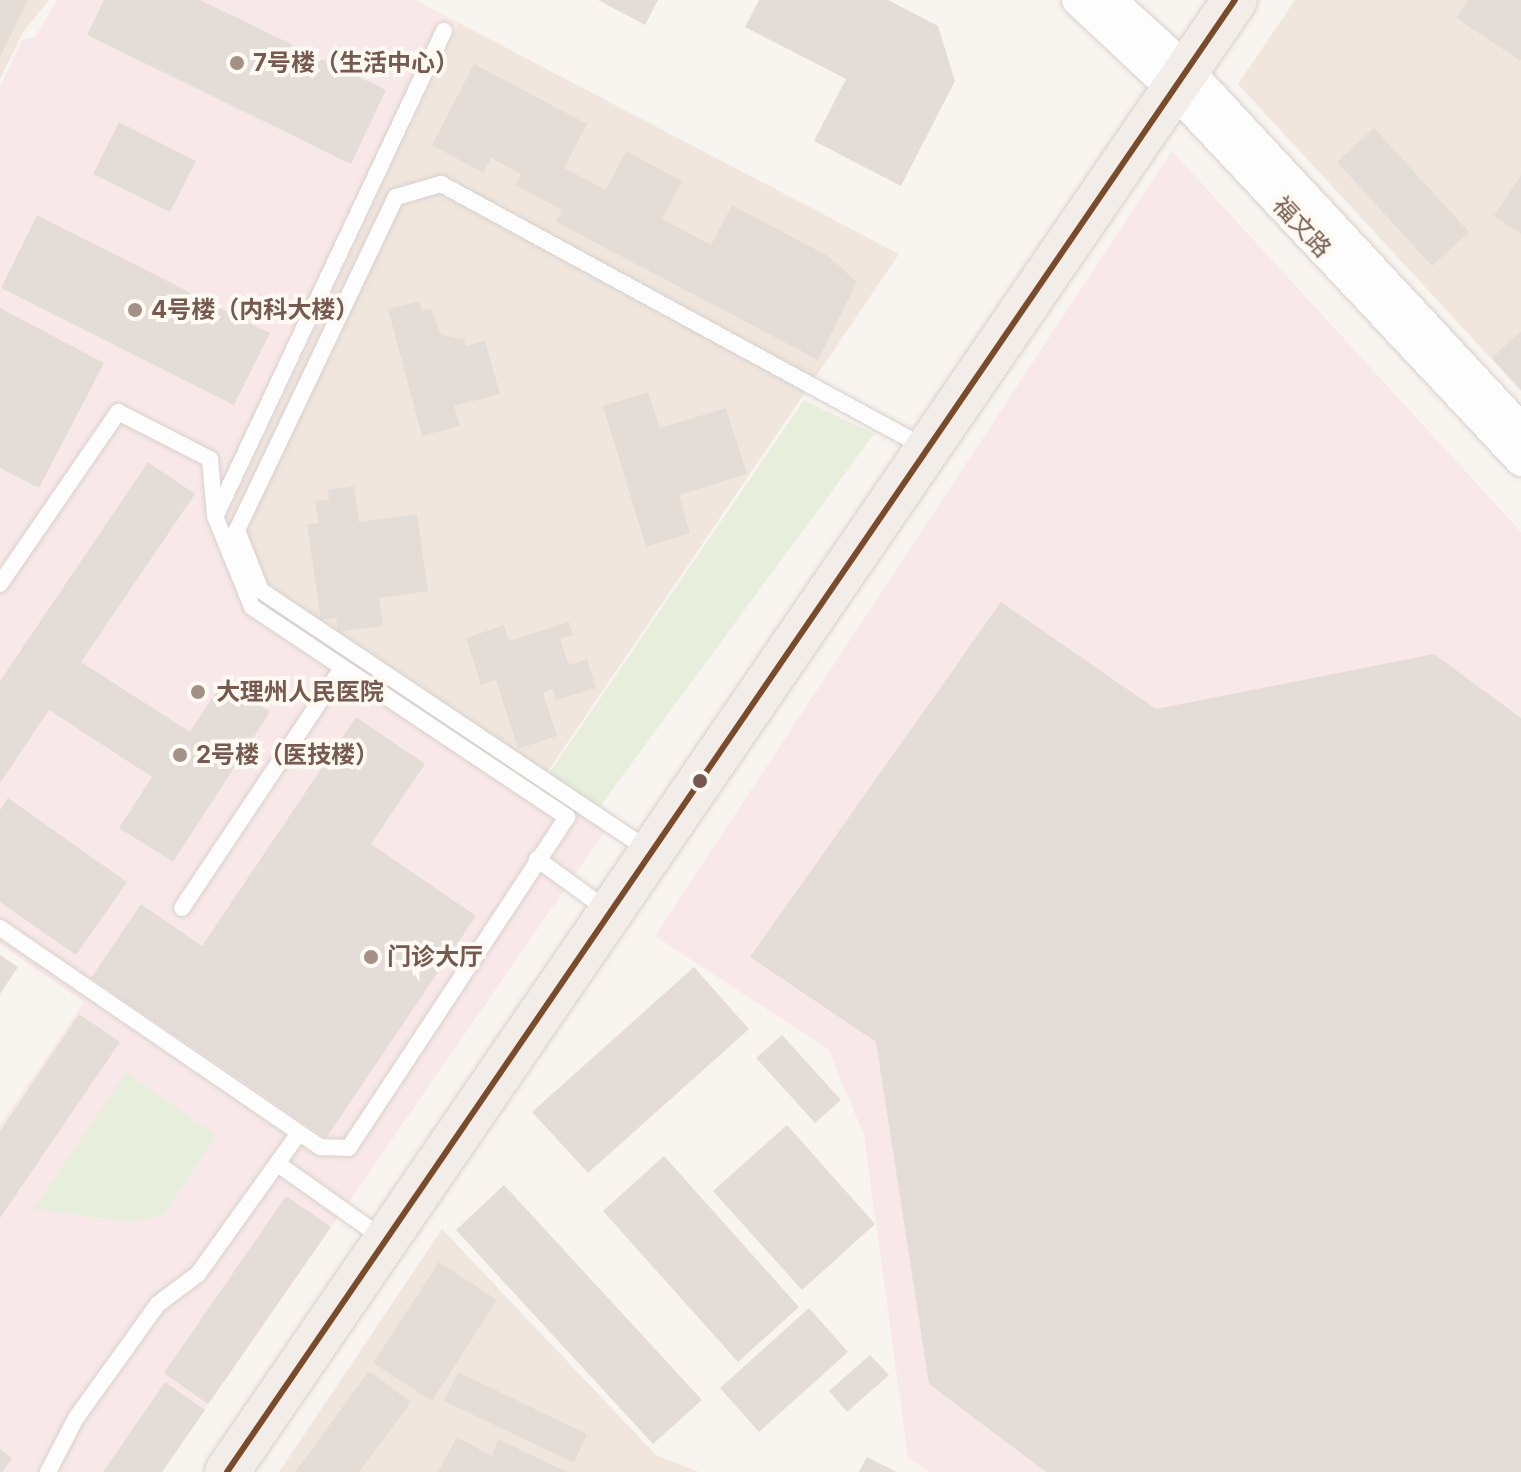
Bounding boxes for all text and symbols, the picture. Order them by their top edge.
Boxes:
place label: 7号楼（生活中心） [253,49,459,77]
marker: 7号楼（生活中心） [228,54,246,72]
street label: 福文路 [1267,191,1337,263]
place label: 4号楼（内科大楼） [151,296,359,324]
marker: 4号楼（内科大楼） [126,301,144,319]
place label: 大理州人民医院 [216,678,384,706]
marker: 大理州人民医院 [187,681,209,703]
place label: 2号楼（医技楼） [196,741,379,769]
marker: 2号楼（医技楼） [171,746,189,764]
unlabelled marker [692,773,708,789]
place label: 门诊大厅 [387,943,483,971]
marker: 门诊大厅 [362,948,380,966]

